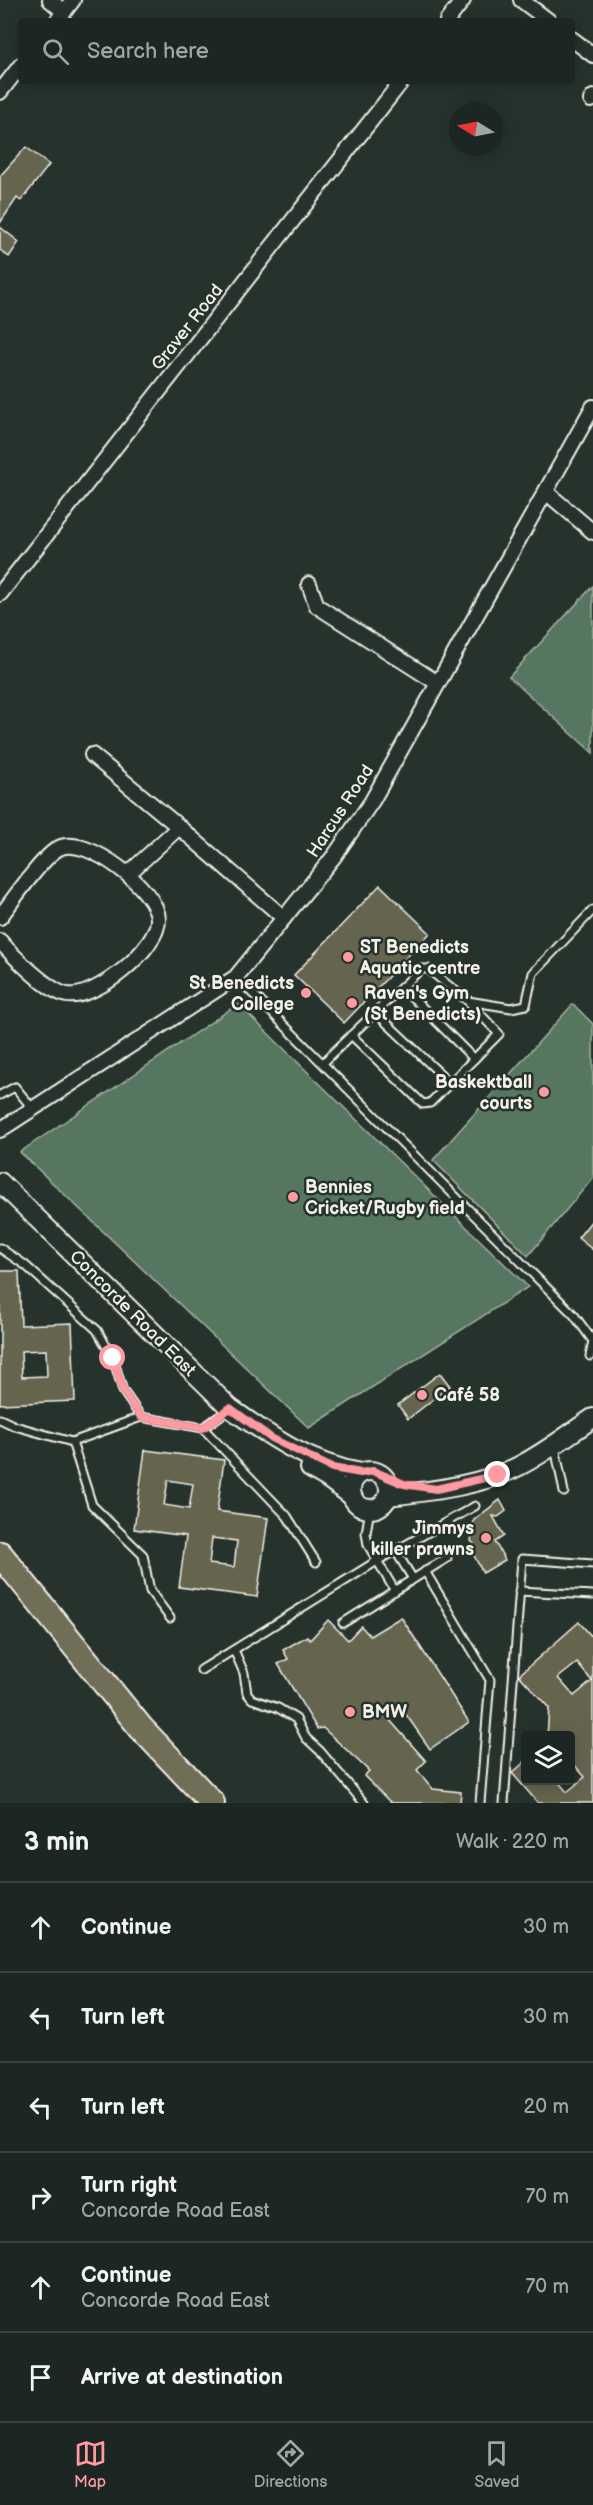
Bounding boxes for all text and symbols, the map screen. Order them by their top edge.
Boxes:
search box [18,18,575,84]
icon: search [39,35,72,68]
text: Search here [87,38,209,65]
north arrow [449,102,503,156]
street label: Graver Road [147,280,228,375]
street label: Harcus Road [303,761,378,862]
place label: ST Benedicts Aquatic centre [359,937,480,979]
marker: ST Benedicts Aquatic centre [341,950,355,964]
place label: St Benedicts College [189,973,294,1015]
place label: Raven's Gym (St Benedicts) [364,983,482,1025]
marker: St Benedicts College [299,986,313,1000]
marker: Raven's Gym (St Benedicts) [345,996,359,1010]
place label: Baskektball courts [435,1072,532,1114]
marker: Baskektball courts [537,1085,551,1099]
place label: Bennies Cricket/Rugby field [305,1177,465,1219]
marker: Bennies Cricket/Rugby field [286,1190,300,1204]
street label: Concorde Road East [65,1246,200,1381]
route start [99,1344,125,1370]
place label: Café 58 [434,1385,500,1406]
marker: Café 58 [415,1388,429,1402]
route end [484,1461,510,1487]
place label: Jimmys killer prawns [371,1518,474,1560]
marker: Jimmys killer prawns [479,1531,493,1545]
place label: BMW [362,1702,407,1723]
marker: BMW [343,1705,357,1719]
map controls [521,1731,575,1785]
button: layers [521,1731,575,1785]
text: 3 min [24,1827,89,1858]
text: Walk · 220 m [456,1830,569,1854]
icon: ahead [24,1911,57,1944]
text: Continue [81,1914,171,1941]
text: 30 m [523,1915,569,1939]
icon: left [24,2001,57,2034]
text: Turn left [81,2004,165,2031]
text: 30 m [523,2005,569,2029]
icon: left [24,2091,57,2124]
text: Turn left [81,2094,165,2121]
text: 20 m [524,2095,569,2119]
text: Turn right [81,2172,177,2199]
icon: right [24,2181,57,2214]
text: 70 m [525,2185,569,2209]
text: Concorde Road East [81,2199,270,2223]
text: Continue [81,2262,171,2289]
icon: ahead [24,2271,57,2304]
text: 70 m [525,2275,569,2299]
text: Concorde Road East [81,2289,270,2313]
icon: arrive [24,2361,57,2394]
text: Arrive at destination [81,2364,283,2391]
tab: Map [74,2437,107,2492]
tab: Directions [254,2437,327,2492]
tab: Saved [474,2437,519,2492]

